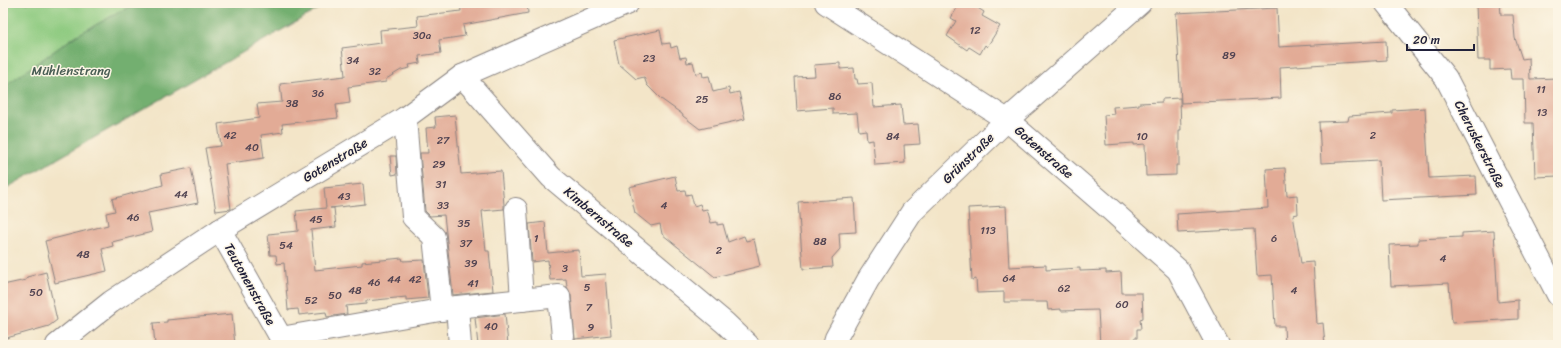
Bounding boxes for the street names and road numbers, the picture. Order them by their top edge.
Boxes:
street label: Cheruskerstraße [1448,96,1512,192]
street label: Gotenstraße [1009,120,1079,185]
street label: Grünstraße [936,127,1000,189]
street label: Gotenstraße [298,131,372,189]
street label: Kimbernstraße [559,180,640,254]
street label: Teutonenstraße [218,238,282,330]

